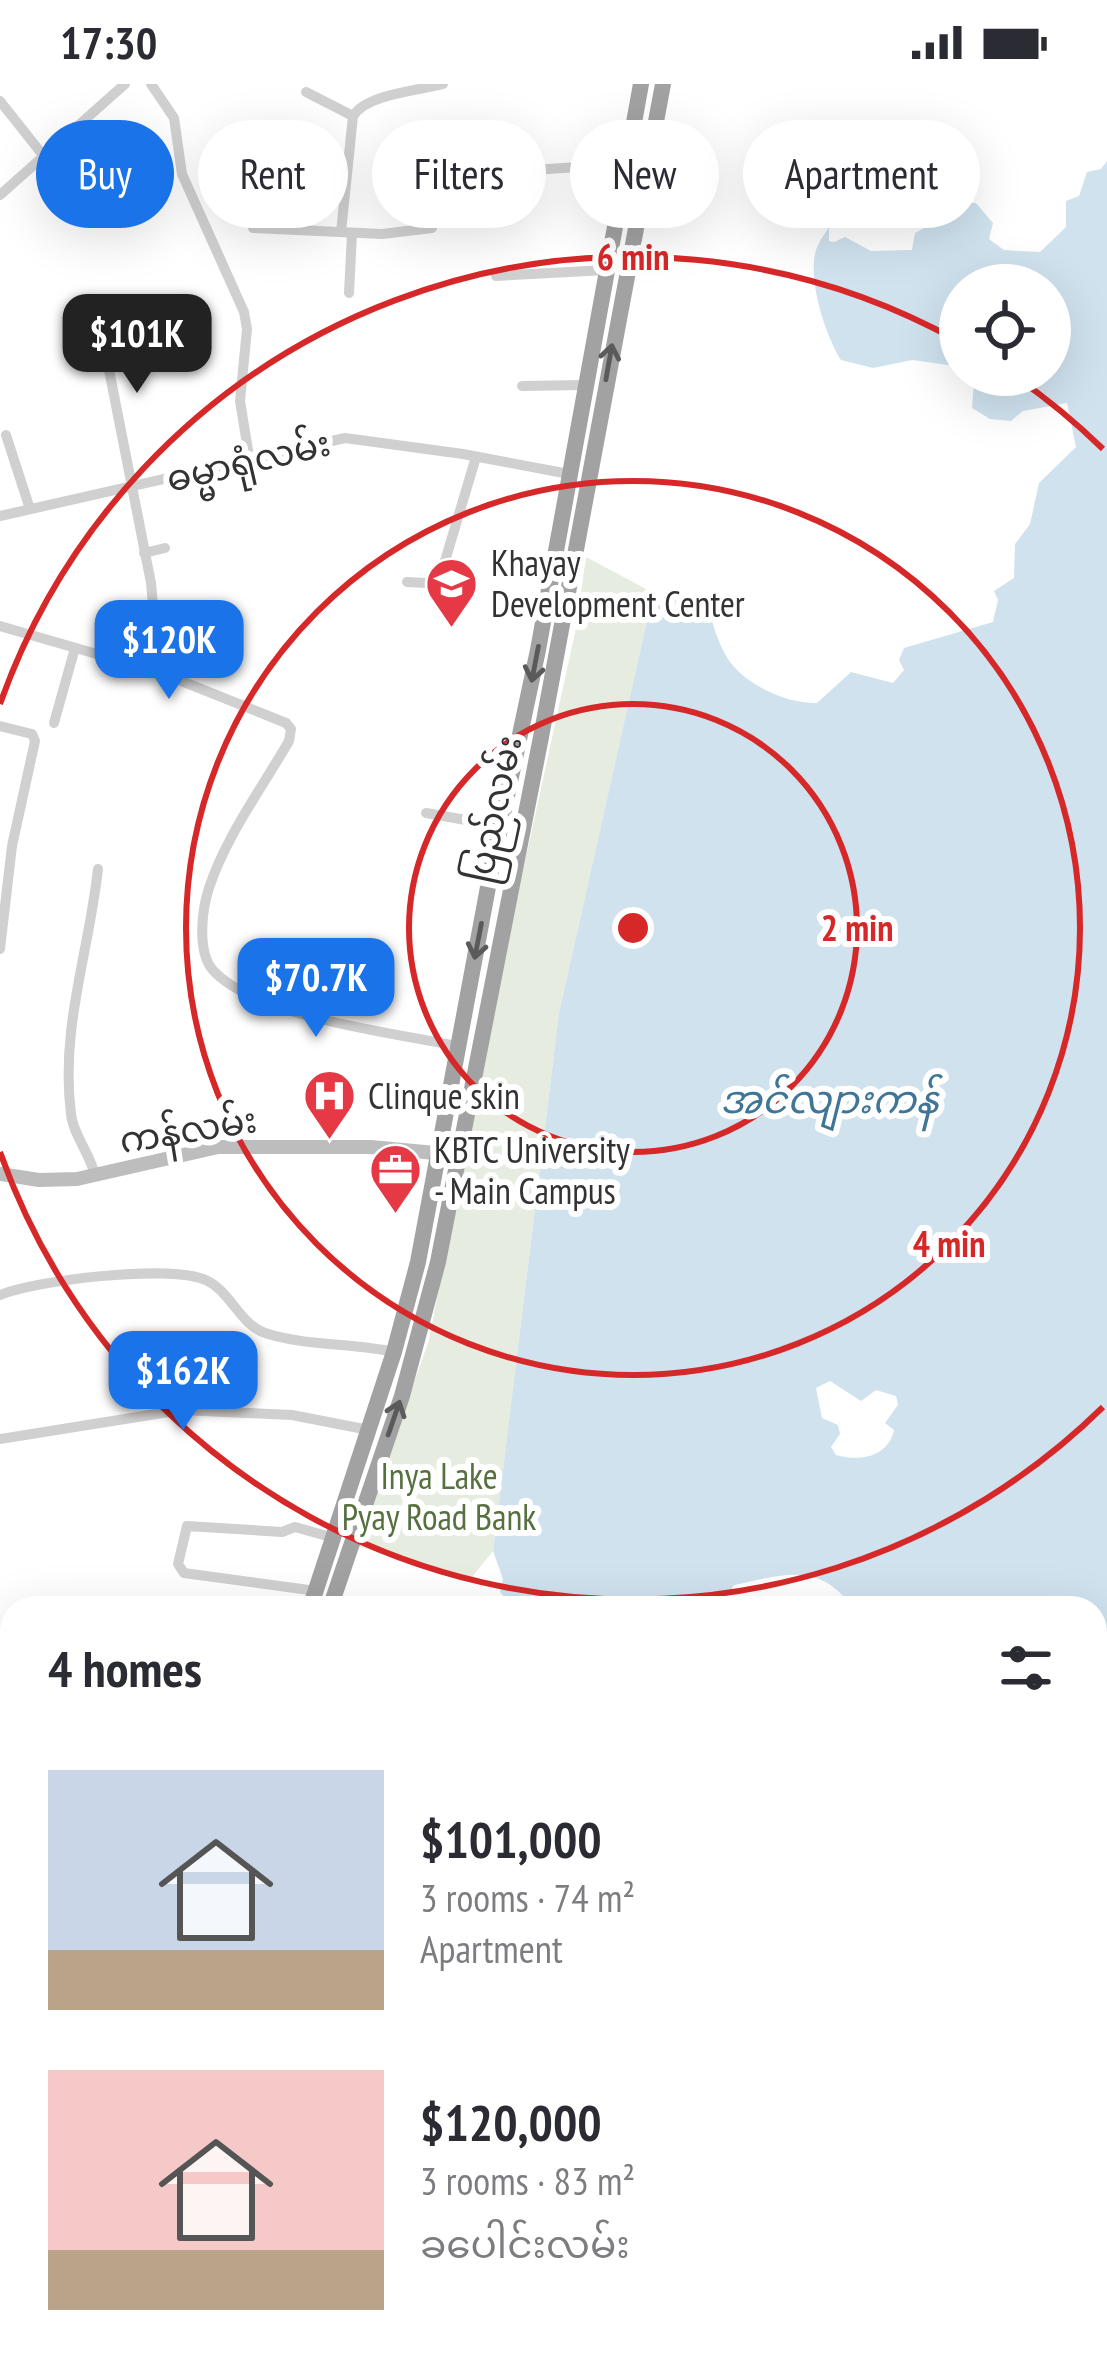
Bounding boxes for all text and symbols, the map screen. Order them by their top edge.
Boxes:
text: 17:30 [60,13,157,71]
chip: Buy [36,120,174,228]
chip: Rent [198,120,348,228]
chip: Filters [372,120,546,228]
chip: New [570,120,719,228]
chip: Apartment [743,120,980,228]
text: 6 min [597,233,669,280]
map controls [939,264,1071,396]
button: locate [939,264,1071,396]
pin: $101K [53,294,221,396]
text: $101K [90,307,184,358]
one-way arrow [599,344,622,383]
street label: ဓမ္မာရုံလမ်း [161,418,336,509]
place label: Khayay Development Center [491,539,745,627]
school or university icon: Khayay Development Center [424,555,480,629]
pin: $120K [85,600,253,702]
text: $120K [122,613,216,664]
one-way arrow [523,644,546,683]
street label: ပြည်လမ်း [454,731,538,889]
text: 2 min [821,904,893,951]
centre of rings [612,907,654,949]
one-way arrow [466,920,488,959]
pin: $70.7K [218,938,414,1040]
text: $70.7K [264,951,368,1002]
hospital icon: Clinque skin [301,1067,357,1141]
place label: Clinque skin [368,1072,520,1119]
water label: အင်လျားကန် [720,1073,944,1132]
street label: ကန်လမ်း [116,1095,261,1170]
place label: KBTC University - Main Campus [434,1126,630,1214]
office icon: KBTC University - Main Campus [367,1142,423,1216]
text: 4 min [913,1220,985,1267]
pin: $162K [99,1331,267,1433]
text: $162K [136,1344,230,1395]
one-way arrow [385,1400,407,1438]
park label: Inya Lake Pyay Road Bank [342,1452,536,1540]
text: 4 homes [48,1635,202,1701]
icon: filters [993,1635,1059,1701]
text: $101,000 [420,1806,602,1872]
icon: home [144,1818,288,1962]
text: 3 rooms · 74 m² [420,1872,635,1923]
text: Apartment [420,1923,563,1974]
text: $120,000 [420,2089,602,2155]
icon: home [144,2118,288,2262]
text: 3 rooms · 83 m² [420,2155,635,2206]
text: ခပေါင်းလမ်း [420,2218,630,2269]

